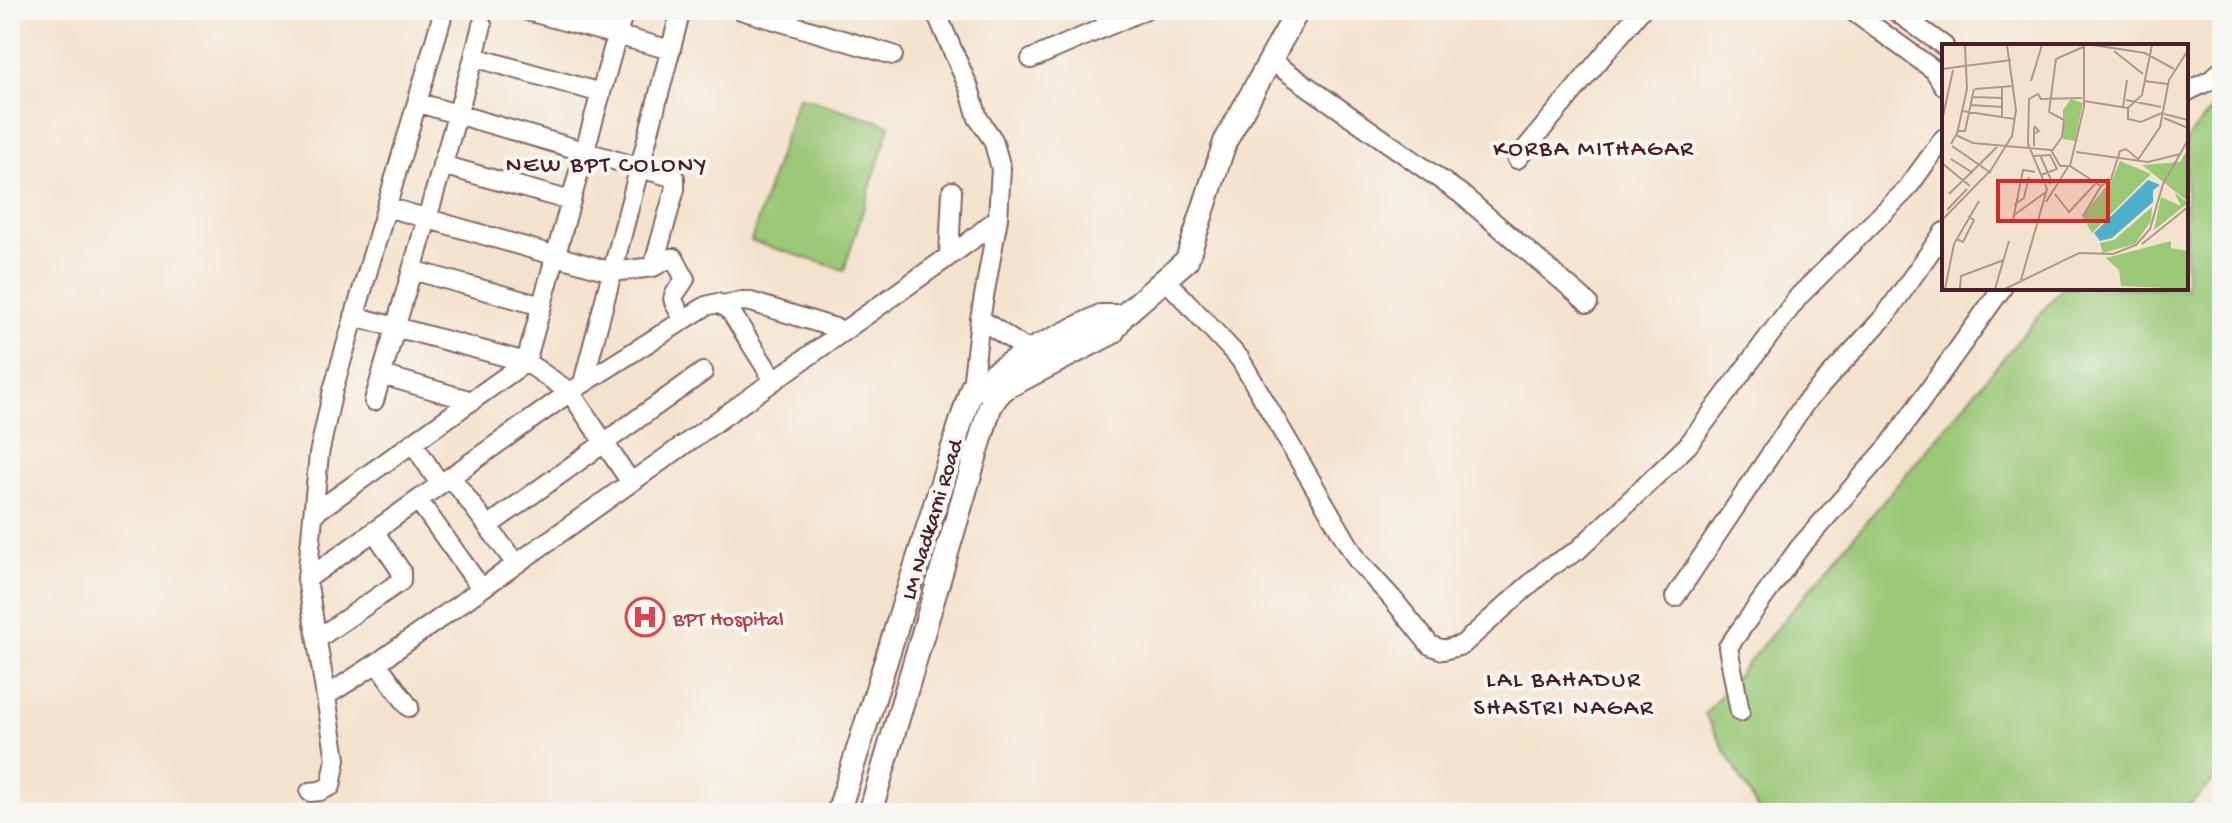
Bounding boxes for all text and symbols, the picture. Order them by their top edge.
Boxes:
inset map [1942,44,2188,290]
district label: KORBA MITHAGAR [1493,136,1695,165]
district label: NEW BPT COLONY [506,152,708,181]
street label: LM Nadkarni Road [897,435,971,603]
hospital icon: BPT Hospital [624,596,666,638]
place label: BPT Hospital [672,608,784,634]
district label: LAL BAHADUR SHASTRI NAGAR [1473,667,1655,724]

